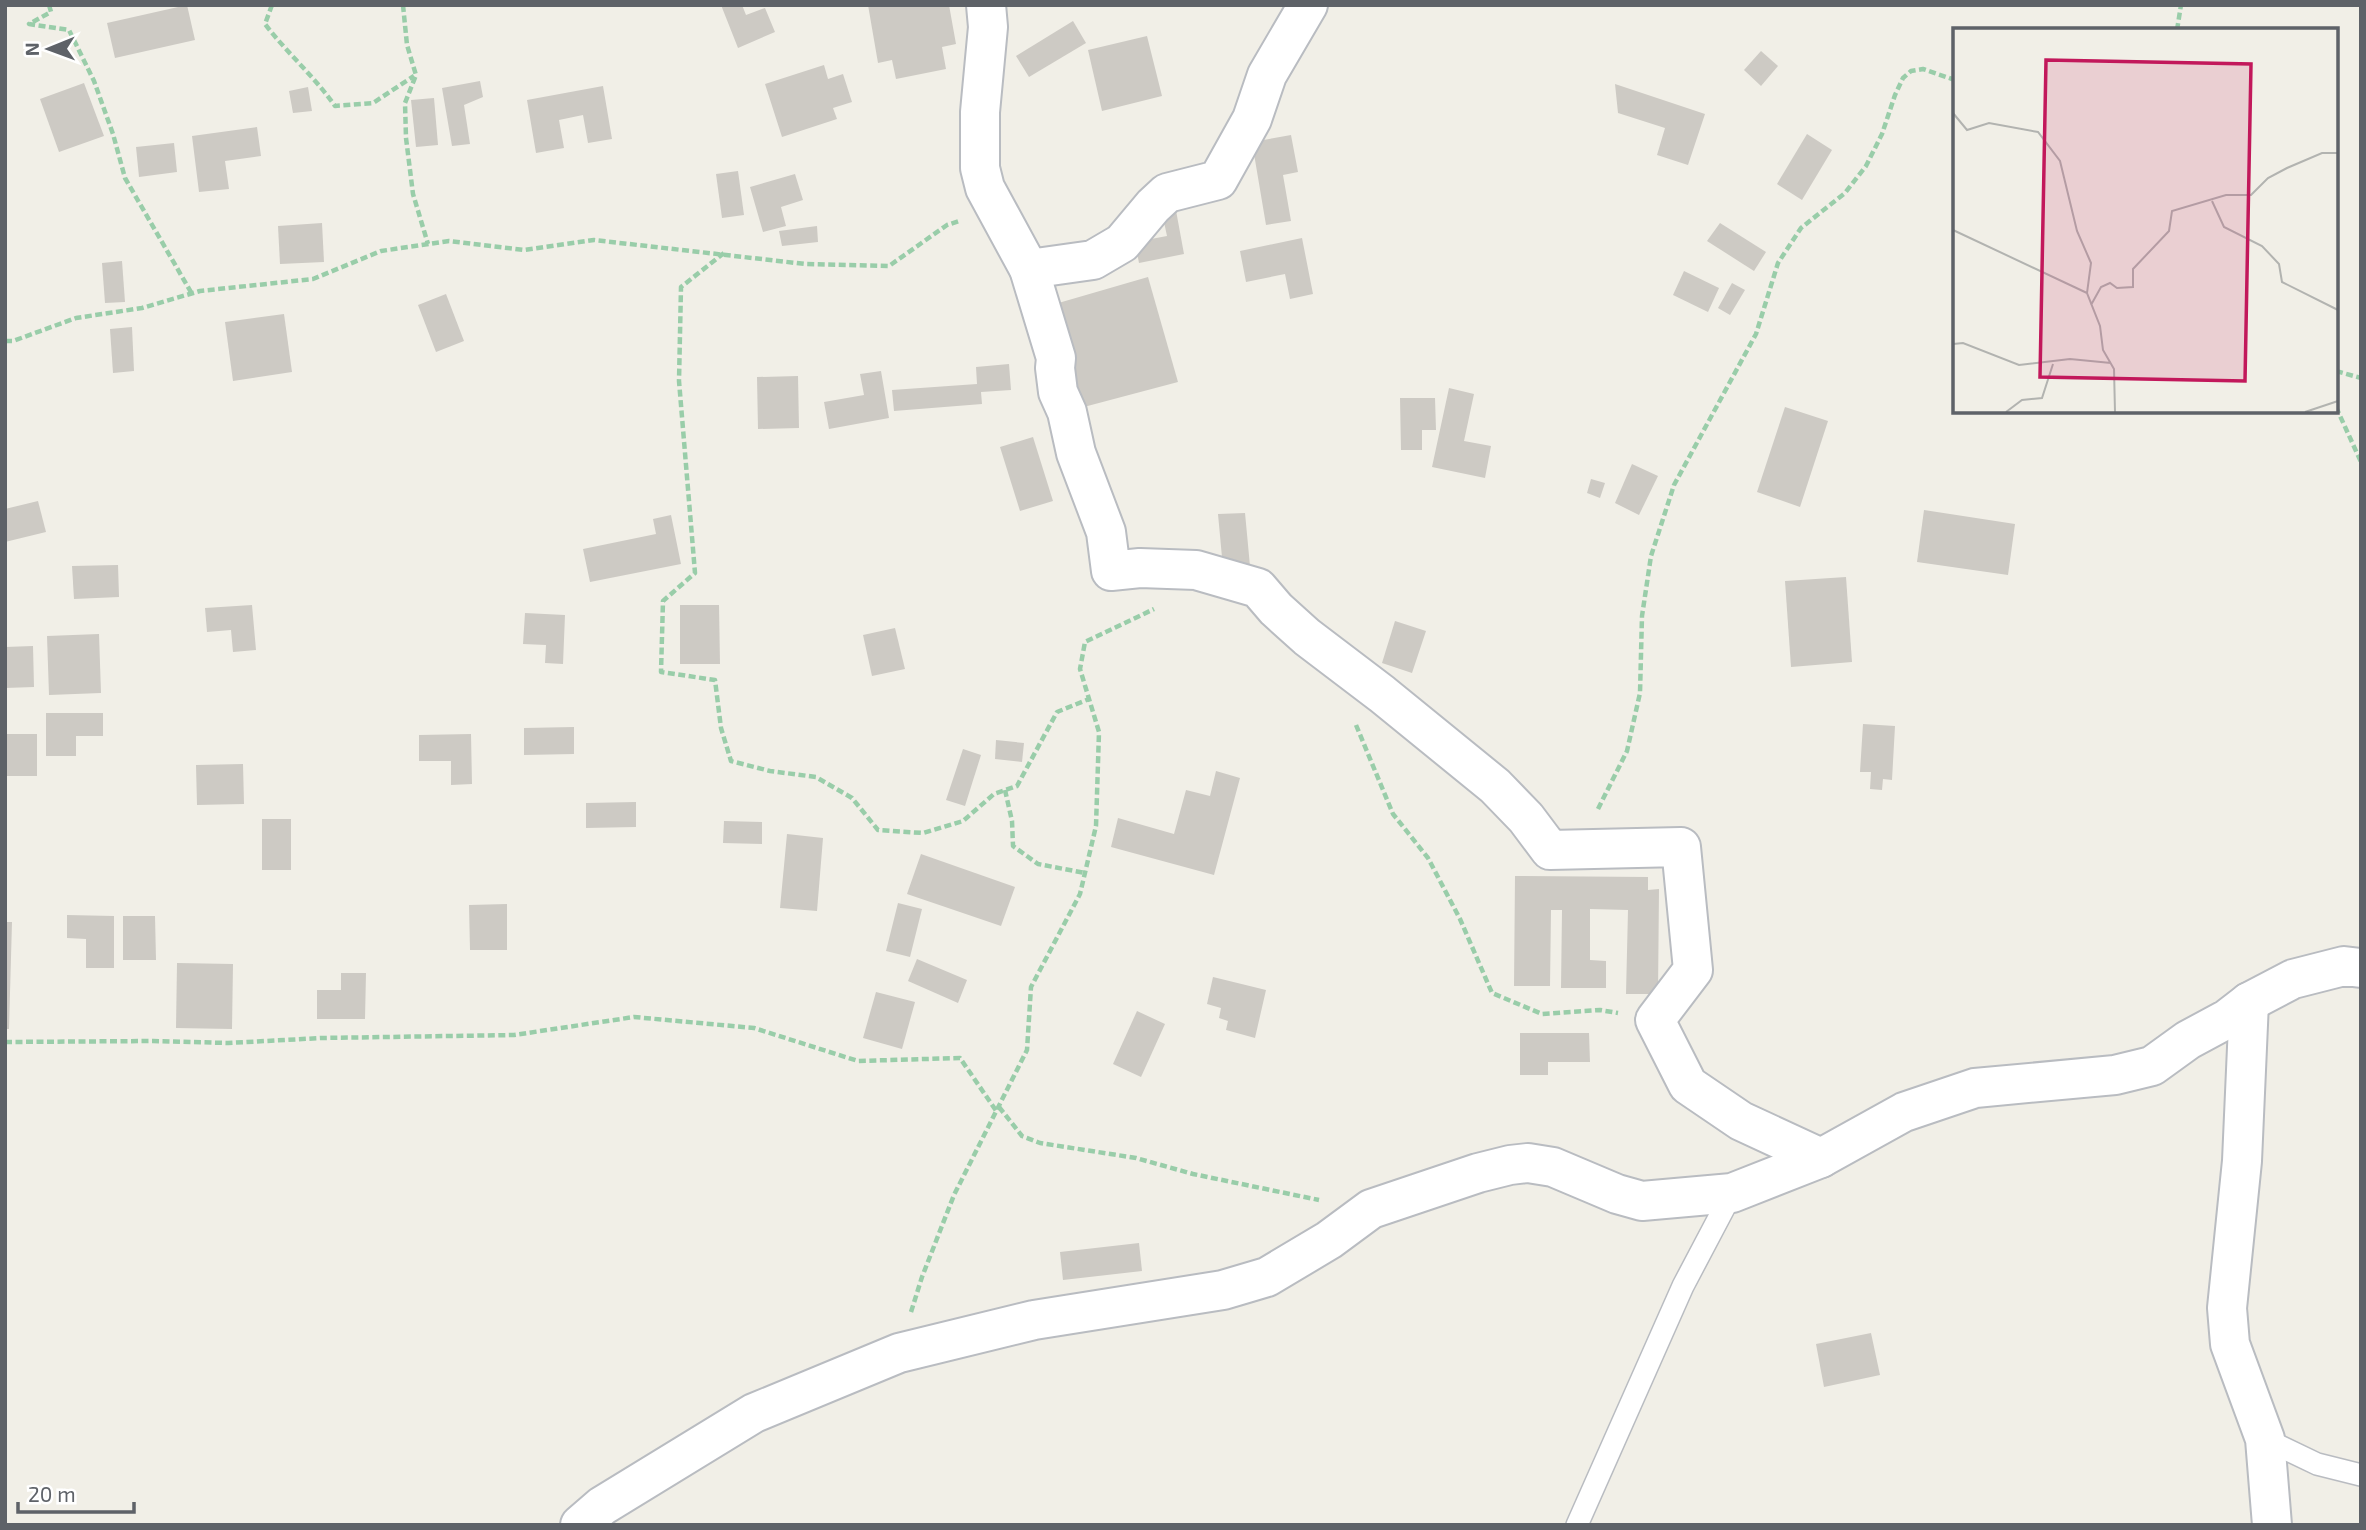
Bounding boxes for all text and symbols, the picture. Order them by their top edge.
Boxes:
north arrow [14,14,84,84]
inset map [1953,28,2338,413]
text: N [20,42,43,56]
scale bar [18,1470,133,1514]
text: 20 m [28,1481,76,1506]

